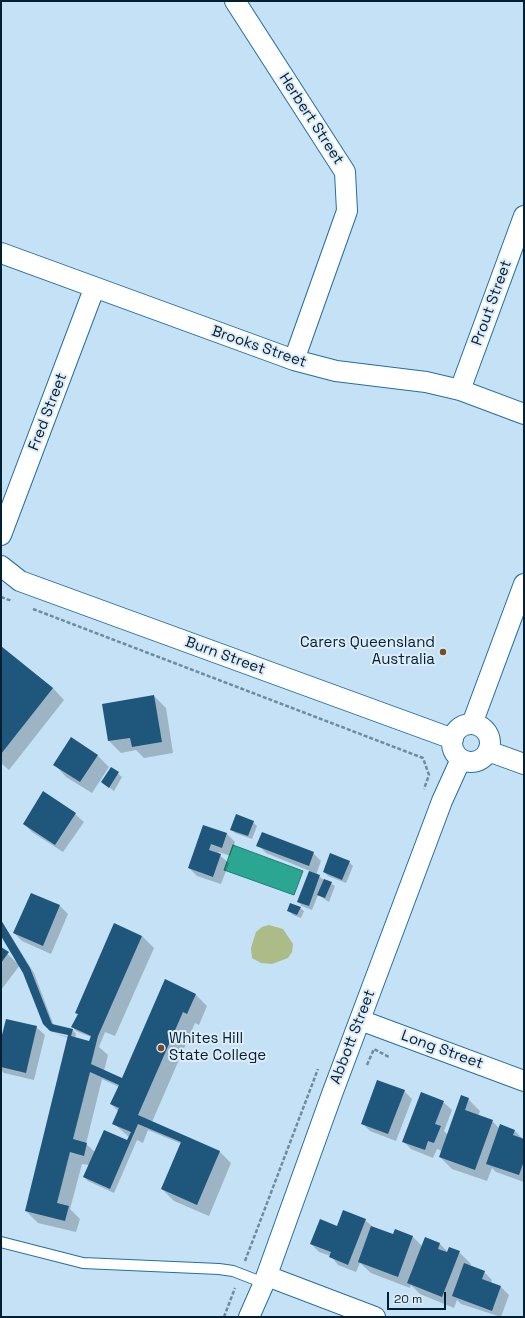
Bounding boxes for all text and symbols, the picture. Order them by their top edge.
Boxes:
street label: Herbert Street [275,70,347,168]
street label: Prout Street [468,258,516,348]
street label: Brooks Street [209,322,309,372]
street label: Fred Street [25,371,71,453]
street label: Burn Street [183,633,267,679]
place label: Carers Queensland Australia [300,634,435,669]
marker: Carers Queensland Australia [438,647,448,657]
street label: Abbott Street [327,987,379,1087]
street label: Long Street [399,1027,485,1073]
place label: Whites Hill State College [169,1030,266,1065]
marker: Whites Hill State College [156,1043,166,1053]
scale bar [389,1284,448,1310]
text: 20 m [394,1291,422,1307]

